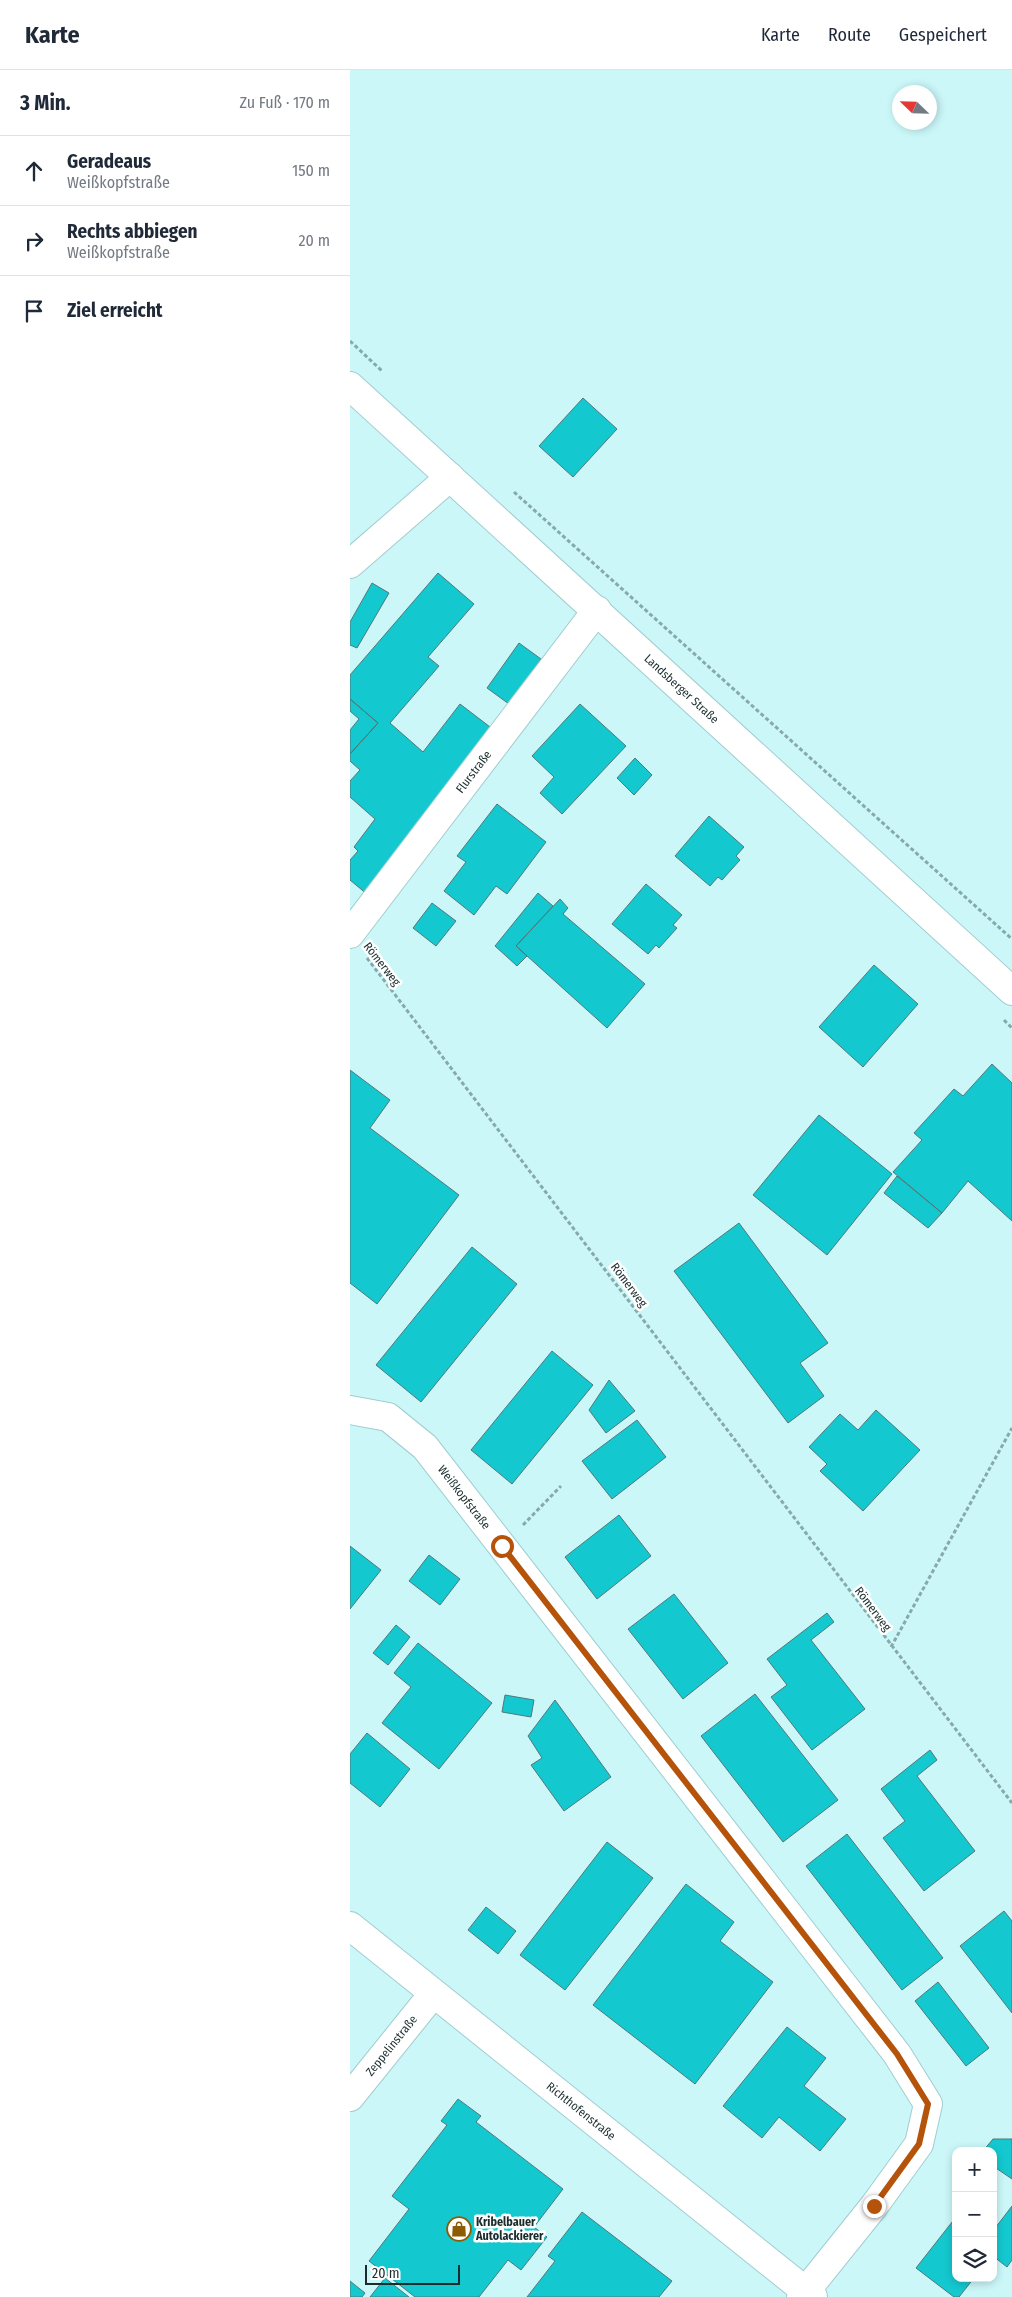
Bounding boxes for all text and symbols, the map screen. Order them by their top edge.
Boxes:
text: Karte [25,21,80,49]
text: Karte [761,24,800,46]
text: Route [828,24,871,46]
text: Gespeichert [899,24,987,46]
north arrow [892,85,937,130]
text: 3 Min. [20,90,71,116]
text: Zu Fuß · 170 m [239,93,330,112]
text: Geradeaus [67,150,151,173]
icon: ahead [20,157,48,185]
text: 150 m [292,161,330,180]
text: Weißkopfstraße [67,173,170,192]
text: Rechts abbiegen [67,220,197,243]
icon: right [20,227,48,255]
text: 20 m [299,231,330,250]
text: Weißkopfstraße [67,243,170,262]
icon: arrive [20,297,48,325]
text: Ziel erreicht [67,299,163,322]
street label: Landsberger Straße [641,651,722,726]
street label: Flurstraße [453,748,494,796]
street label: Römerweg [361,939,404,989]
street label: Römerweg [608,1260,650,1310]
street label: Weißkopfstraße [435,1463,493,1532]
route start [491,1535,514,1558]
street label: Römerweg [852,1584,894,1634]
street label: Zeppelinstraße [363,2012,420,2079]
street label: Richthofenstraße [544,2079,618,2143]
map controls [952,2147,997,2282]
button: + [952,2147,997,2192]
button: − [952,2192,997,2237]
route end [863,2195,886,2218]
place label: Kribelbauer Autolackierer [475,2215,544,2243]
shop icon: Kribelbauer Autolackierer [446,2216,472,2242]
button: layers [952,2237,997,2282]
scale bar [365,2262,460,2285]
text: 20 m [372,2265,400,2282]

